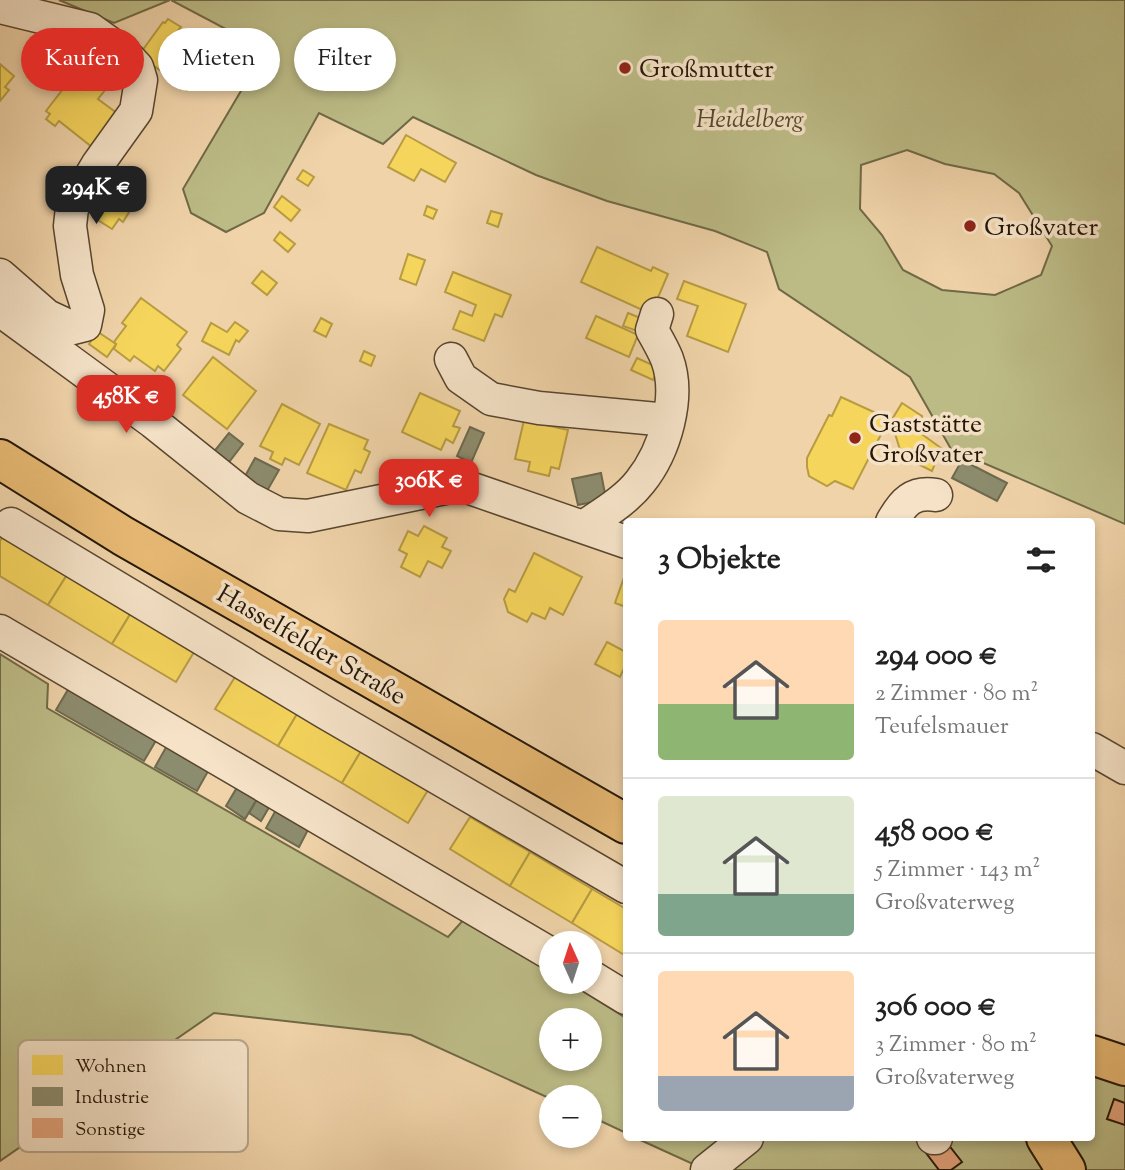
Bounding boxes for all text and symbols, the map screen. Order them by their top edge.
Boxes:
chip: Kaufen [21,28,144,91]
chip: Mieten [158,28,280,91]
chip: Filter [294,28,396,91]
place label: Großmutter [639,52,774,89]
marker: Großmutter [617,60,633,76]
park label: Heidelberg [696,102,804,139]
pin: 294K € [39,166,153,226]
text: 294K € [61,172,131,205]
place label: Großvater [984,210,1099,247]
marker: Großvater [962,218,978,234]
pin: 458K € [69,376,183,435]
text: 458K € [93,381,159,414]
place label: Gaststätte Großvater [869,407,984,474]
marker: Gaststätte Großvater [847,430,863,446]
pin: 306K € [372,460,486,519]
text: 306K € [395,465,463,498]
text: 3 Objekte [658,539,781,582]
icon: filters [1022,541,1060,579]
street label: Hasselfelder Straße [209,577,412,716]
text: 294 000 € [875,635,998,678]
icon: home [714,648,798,732]
text: 2 Zimmer · 80 m² [875,678,1038,711]
text: Teufelsmauer [875,711,1009,744]
text: 458 000 € [875,811,994,854]
icon: home [714,824,798,908]
text: 5 Zimmer · 143 m² [875,854,1040,887]
text: Großvaterweg [875,887,1015,920]
north arrow [539,931,602,994]
map controls [539,931,602,1148]
text: 306 000 € [875,986,996,1029]
icon: home [714,999,798,1083]
button: + [539,1008,602,1071]
text: 3 Zimmer · 80 m² [875,1029,1037,1062]
legend [18,1040,248,1152]
text: Wohnen [75,1054,147,1081]
text: Großvaterweg [875,1062,1015,1095]
text: Industrie [75,1085,149,1112]
button: − [539,1085,602,1148]
text: Sonstige [75,1117,145,1144]

